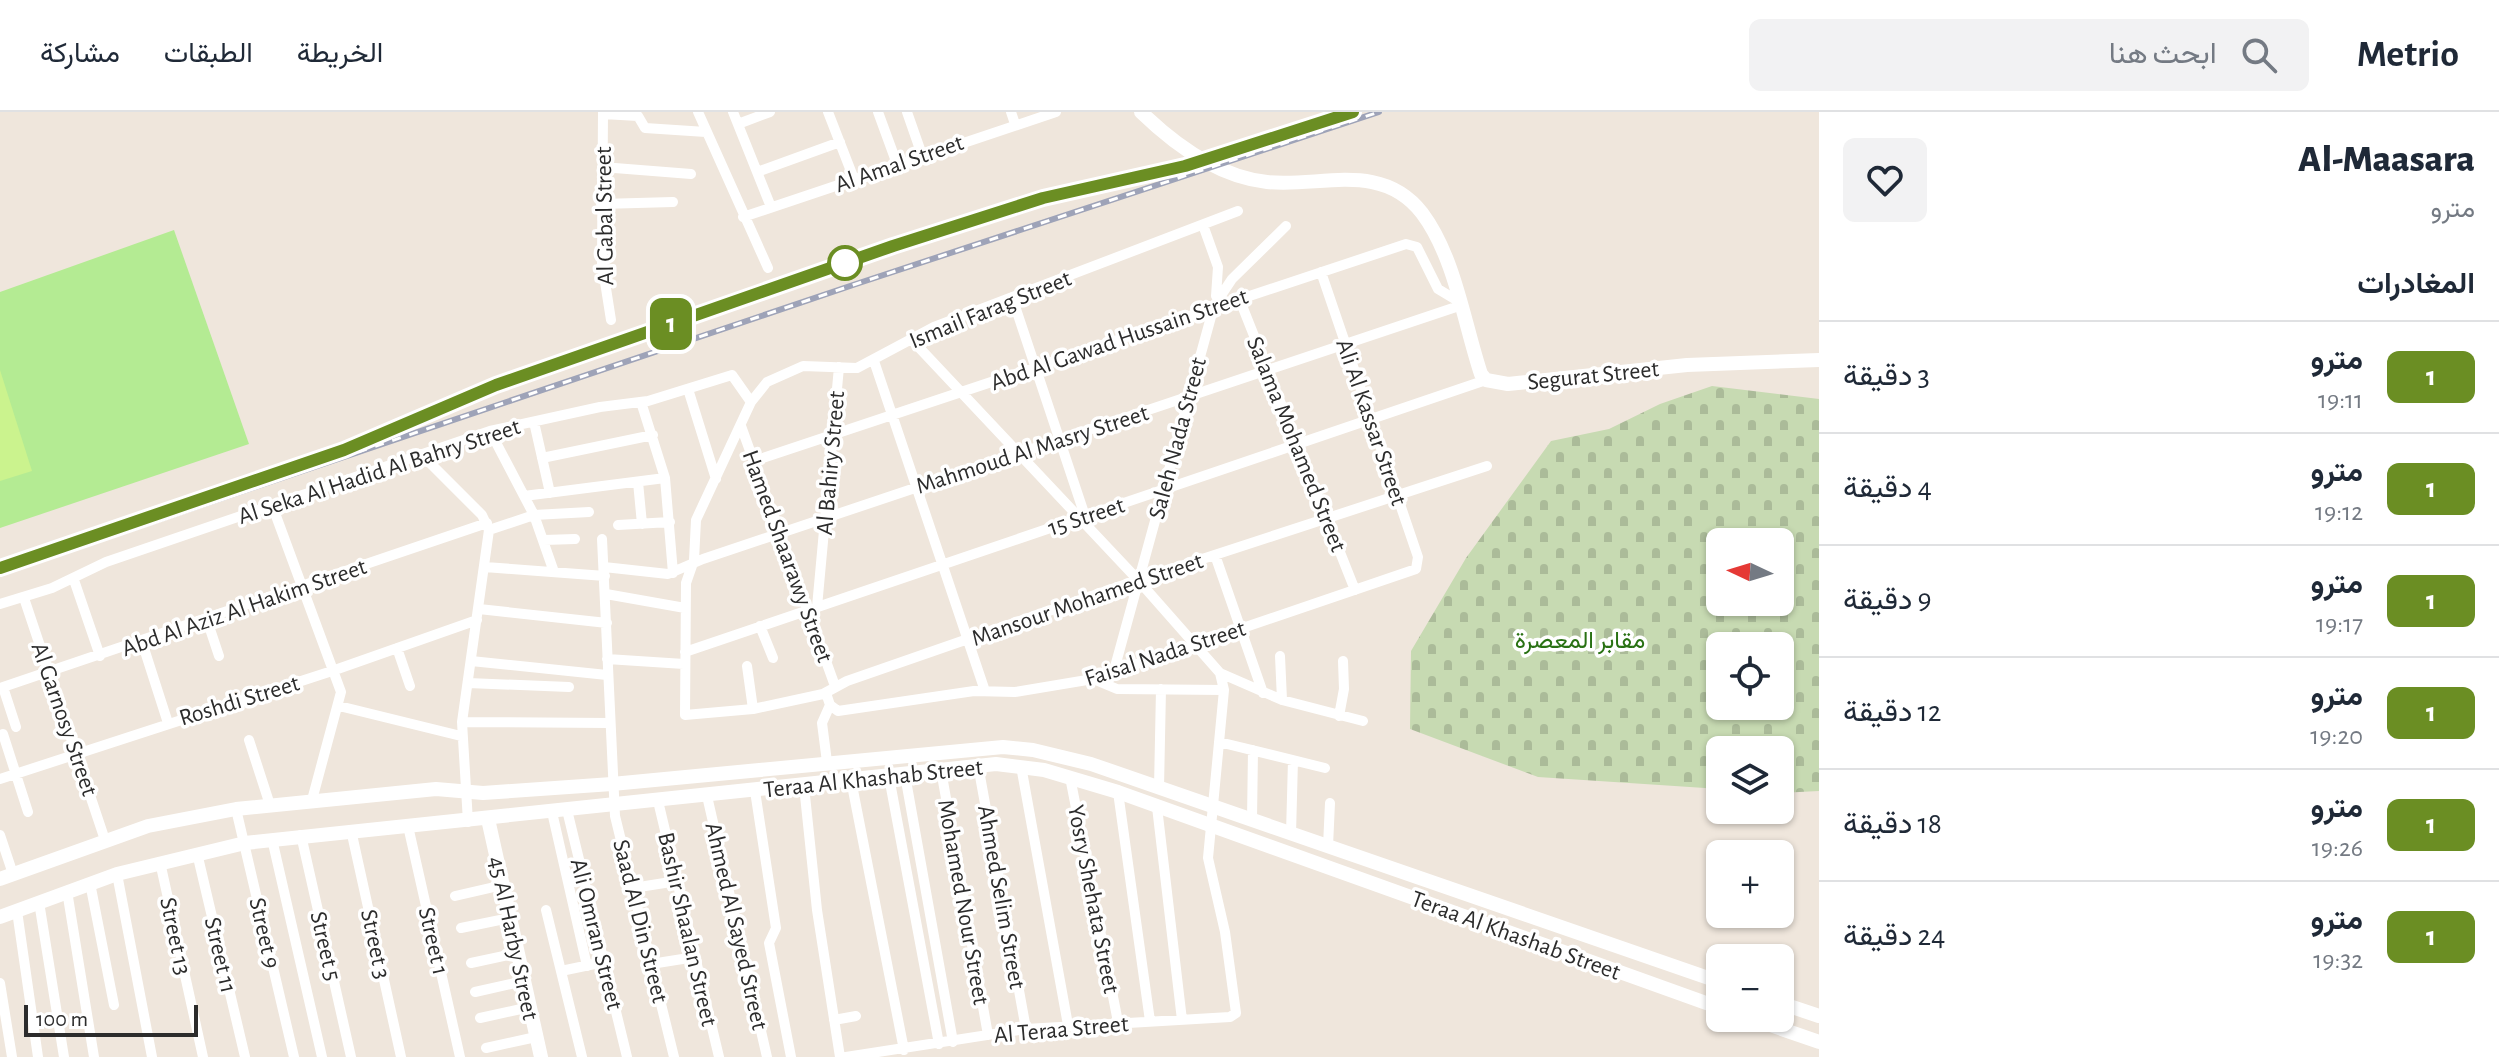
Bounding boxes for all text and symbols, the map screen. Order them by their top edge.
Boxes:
search box [1749,19,2309,91]
icon: search [2237,33,2281,77]
text: Metrio [2357,36,2459,74]
text: ابحث هنا [2109,39,2217,69]
text: مشاركة [40,40,120,68]
text: الطبقات [164,40,253,68]
text: الخريطة [297,40,383,68]
street label: Al Amal Street [832,131,967,197]
button: heart [1843,138,1927,222]
text: Al-Maasara [2298,141,2475,179]
street label: Al Gabal Street [592,146,618,286]
text: مترو [2431,196,2475,222]
unlabelled marker [828,246,862,280]
street label: Ismail Farag Street [906,266,1075,353]
text: المغادرات [2357,269,2475,299]
street label: Abd Al Gawad Hussain Street [988,284,1251,395]
line badge: 1 [645,298,697,350]
text: 1 [666,310,676,338]
street label: Salama Mohamed Street [1242,333,1350,556]
street label: Ali Al Kassar Street [1331,336,1411,509]
text: مترو [2311,345,2363,375]
street label: Saleh Nada Street [1145,354,1211,522]
street label: Segurat Street [1526,357,1660,395]
text: 3 دقيقة [1843,361,1930,391]
text: 1 [2426,363,2436,391]
text: 19:11 [2318,387,2363,413]
street label: Al Bahiry Street [813,390,849,536]
street label: Mahmoud Al Masry Street [913,401,1152,499]
street label: Al Seka Al Hadid Al Bahry Street [235,415,524,529]
street label: Hamed Shaarawy Street [737,447,837,666]
text: مترو [2311,457,2363,487]
text: 4 دقيقة [1843,473,1932,503]
text: 1 [2426,475,2436,503]
street label: 15 Street [1045,493,1128,541]
text: 19:12 [2315,499,2363,525]
north arrow [1706,528,1794,616]
map controls [1706,528,1794,1032]
street label: Mansour Mohamed Street [969,549,1206,651]
street label: Abd Al Aziz Al Hakim Street [119,555,370,661]
text: مترو [2311,569,2363,599]
text: 9 دقيقة [1843,585,1932,615]
text: 1 [2426,587,2436,615]
text: 19:17 [2316,611,2363,637]
street label: Faisal Nada Street [1082,617,1249,691]
park label: مقابر المعصرة [1515,629,1645,655]
button: locate [1706,632,1794,720]
street label: Al Garnosy Street [27,640,102,799]
street label: Roshdi Street [176,671,303,731]
text: مترو [2311,681,2363,711]
text: 12 دقيقة [1843,697,1941,727]
text: 1 [2426,699,2436,727]
text: 19:20 [2310,723,2363,749]
button: layers [1706,736,1794,824]
street label: Teraa Al Khashab Street [762,755,984,802]
text: مترو [2311,793,2363,823]
street label: Mohamed Nour Street [933,798,993,1007]
street label: Ahmed Selim Street [973,803,1029,991]
street label: Yosry Shehata Street [1063,803,1123,996]
text: 18 دقيقة [1843,809,1942,839]
text: 1 [2426,811,2436,839]
street label: Ahmed Al Sayed Street [700,820,772,1033]
street label: Bashir Shaalan Street [653,830,721,1029]
text: 19:26 [2312,835,2363,861]
street label: Saad Al Din Street [608,837,672,1006]
button: + [1706,840,1794,928]
street label: 45 Al Harby Street [484,854,542,1022]
street label: Ali Omran Street [566,856,627,1013]
street label: Teraa Al Khashab Street [1408,887,1624,985]
street label: Street 13 [155,895,195,977]
street label: Street 9 [244,896,284,971]
street label: Street 1 [414,905,452,977]
text: مترو [2311,905,2363,935]
street label: Street 3 [356,907,394,981]
street label: Street 5 [305,909,345,983]
street label: Street 11 [200,915,240,995]
text: 24 دقيقة [1843,921,1945,951]
text: 1 [2426,923,2436,951]
button: − [1706,944,1794,1032]
text: 19:32 [2313,947,2363,973]
scale bar [24,1001,198,1037]
text: 100 m [36,1008,88,1030]
street label: Al Teraa Street [993,1012,1130,1048]

